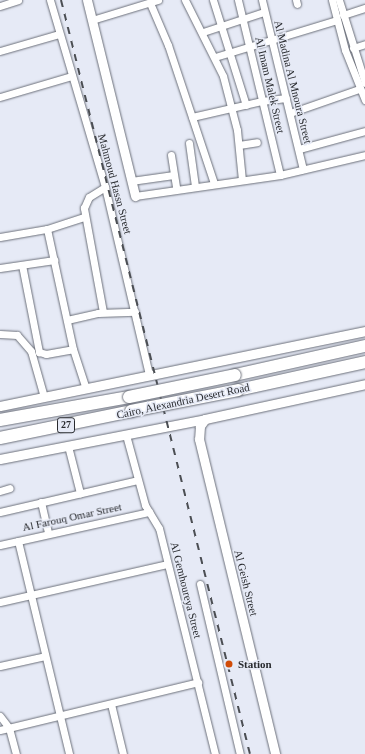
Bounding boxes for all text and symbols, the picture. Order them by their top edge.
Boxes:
street label: Al Madina Al Mnoura Street [269,10,317,154]
street label: Al Imam Malek Street [251,29,289,141]
street label: Mahmoud Hassn Street [93,124,137,244]
street label: Cairo, Alexandria Desert Road [105,378,261,424]
road number: 27 [56,417,76,433]
street label: Al Farouq Omar Street [14,498,130,536]
street label: Al Gemhoureya Street [166,533,206,647]
street label: Al Geish Street [230,545,262,621]
place label: Station [238,657,278,671]
marker: Station [223,658,235,670]

